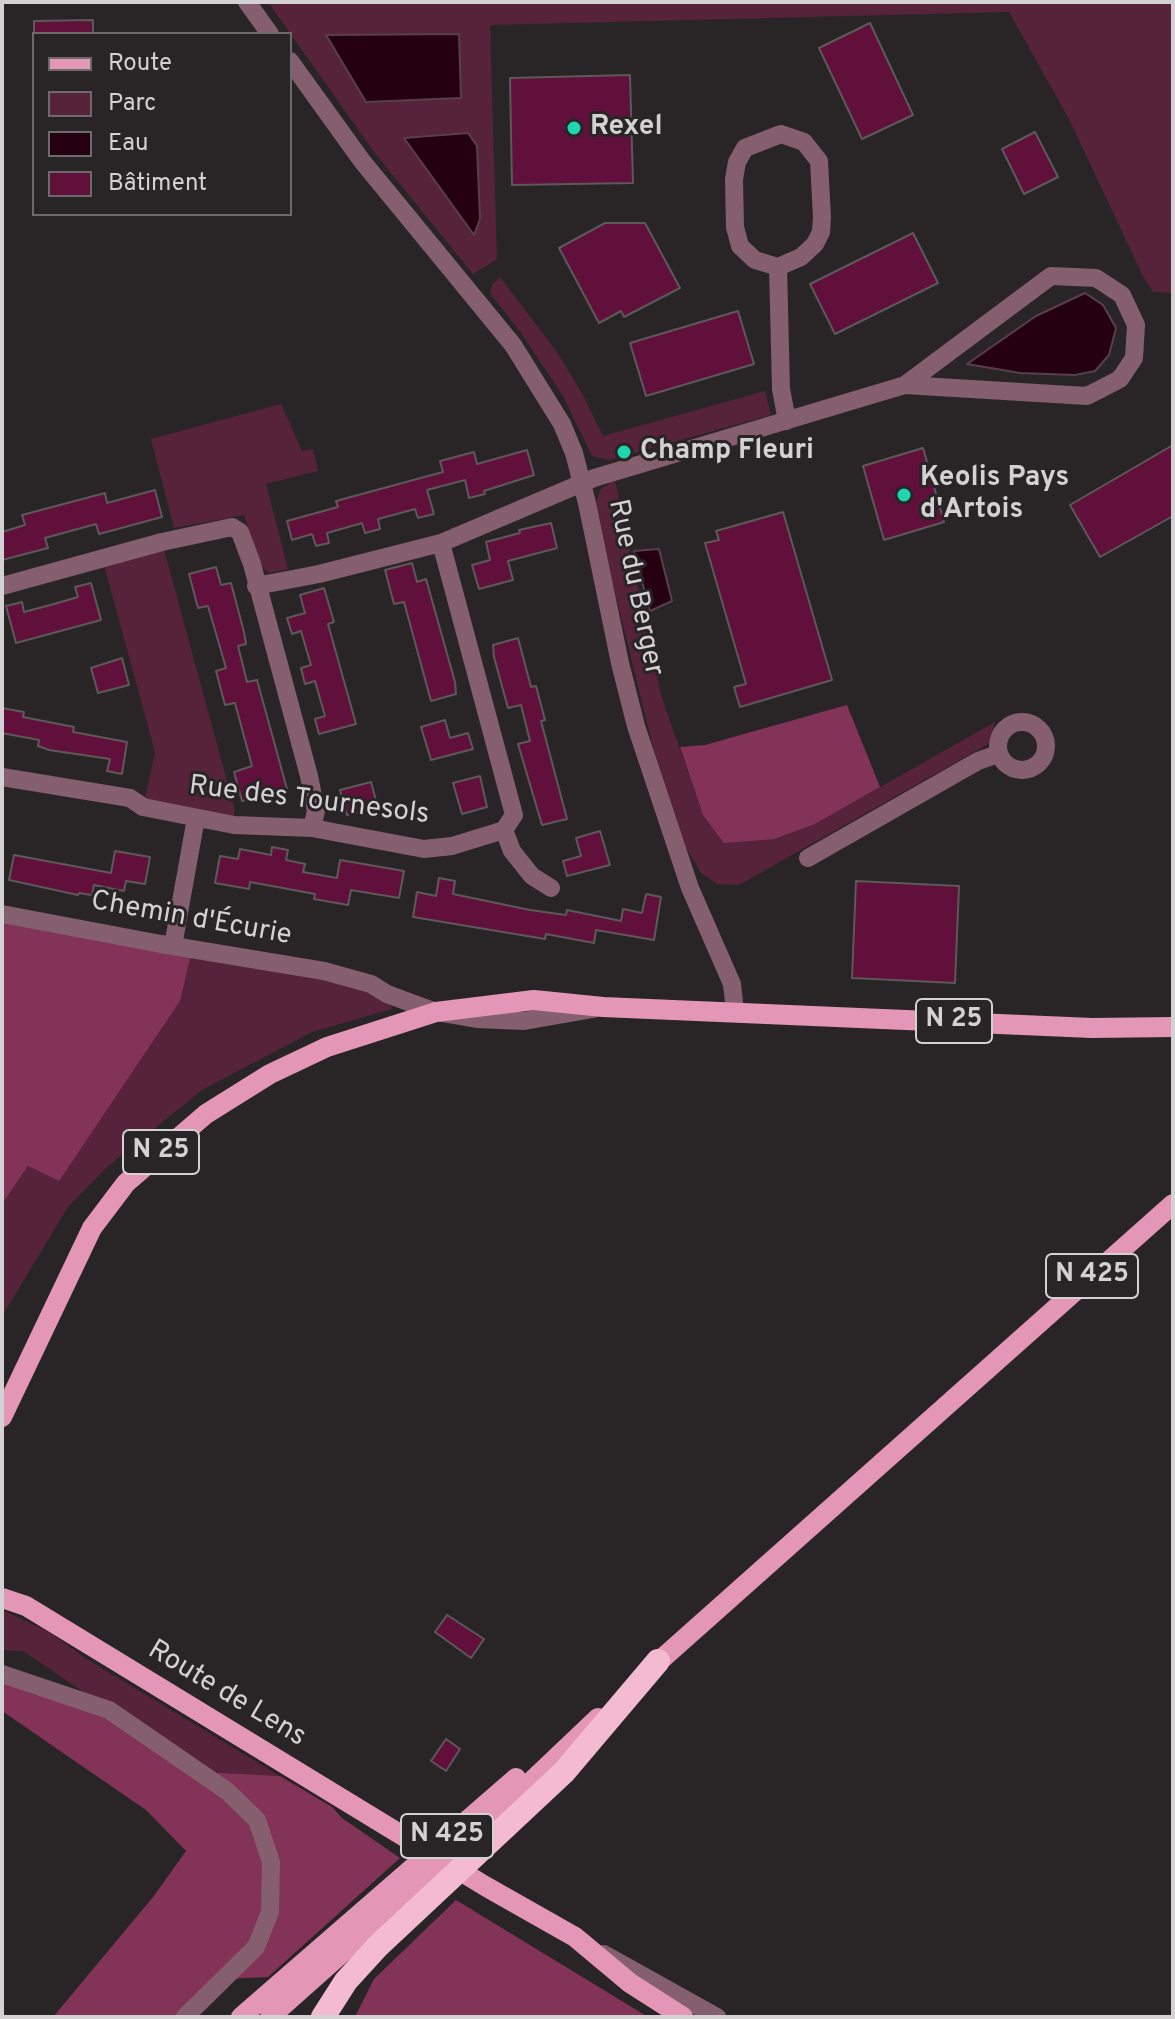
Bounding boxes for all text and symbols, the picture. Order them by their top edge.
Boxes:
legend [32,32,292,216]
text: Route [108,49,172,79]
text: Parc [108,89,156,119]
place label: Rexel [590,111,663,145]
marker: Rexel [565,119,583,137]
text: Eau [108,129,148,159]
text: Bâtiment [108,169,207,199]
place label: Champ Fleuri [640,435,814,469]
marker: Champ Fleuri [615,443,633,461]
place label: Keolis Pays d'Artois [920,462,1069,528]
marker: Keolis Pays d'Artois [895,486,913,504]
street label: Rue du Berger [599,497,669,679]
street label: Rue des Tournesols [187,771,431,833]
street label: Chemin d'Écurie [88,886,294,954]
road number: N 25 [916,999,992,1043]
road number: N 25 [123,1130,199,1174]
road number: N 425 [1046,1254,1138,1298]
street label: Route de Lens [141,1635,311,1755]
road number: N 425 [401,1814,493,1858]

